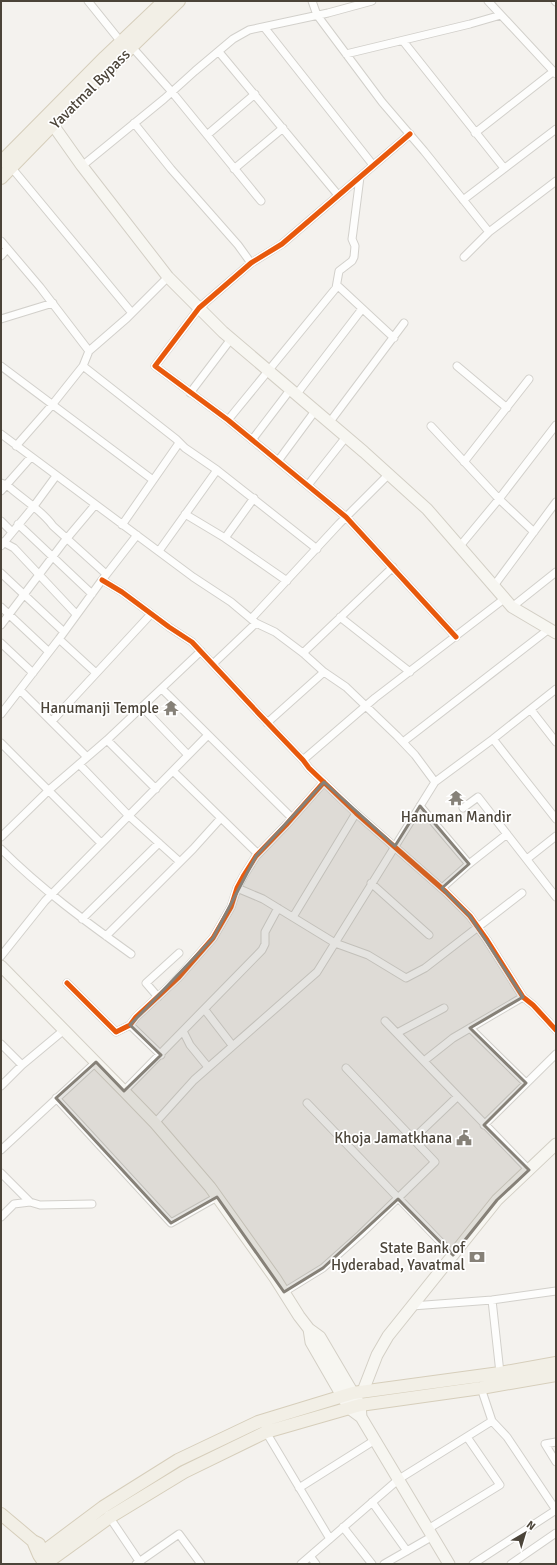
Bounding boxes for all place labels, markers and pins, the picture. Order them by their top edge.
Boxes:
place label: Hanumanji Temple [40,699,159,717]
temple icon: Hanumanji Temple [162,699,180,717]
temple icon: Hanuman Mandir [447,789,465,807]
place label: Hanuman Mandir [401,808,512,826]
place label: Khoja Jamatkhana [334,1129,452,1147]
public building icon: Khoja Jamatkhana [455,1129,473,1147]
place label: State Bank of Hyderabad, Yavatmal [331,1239,466,1274]
bank icon: State Bank of Hyderabad, Yavatmal [468,1248,486,1266]

